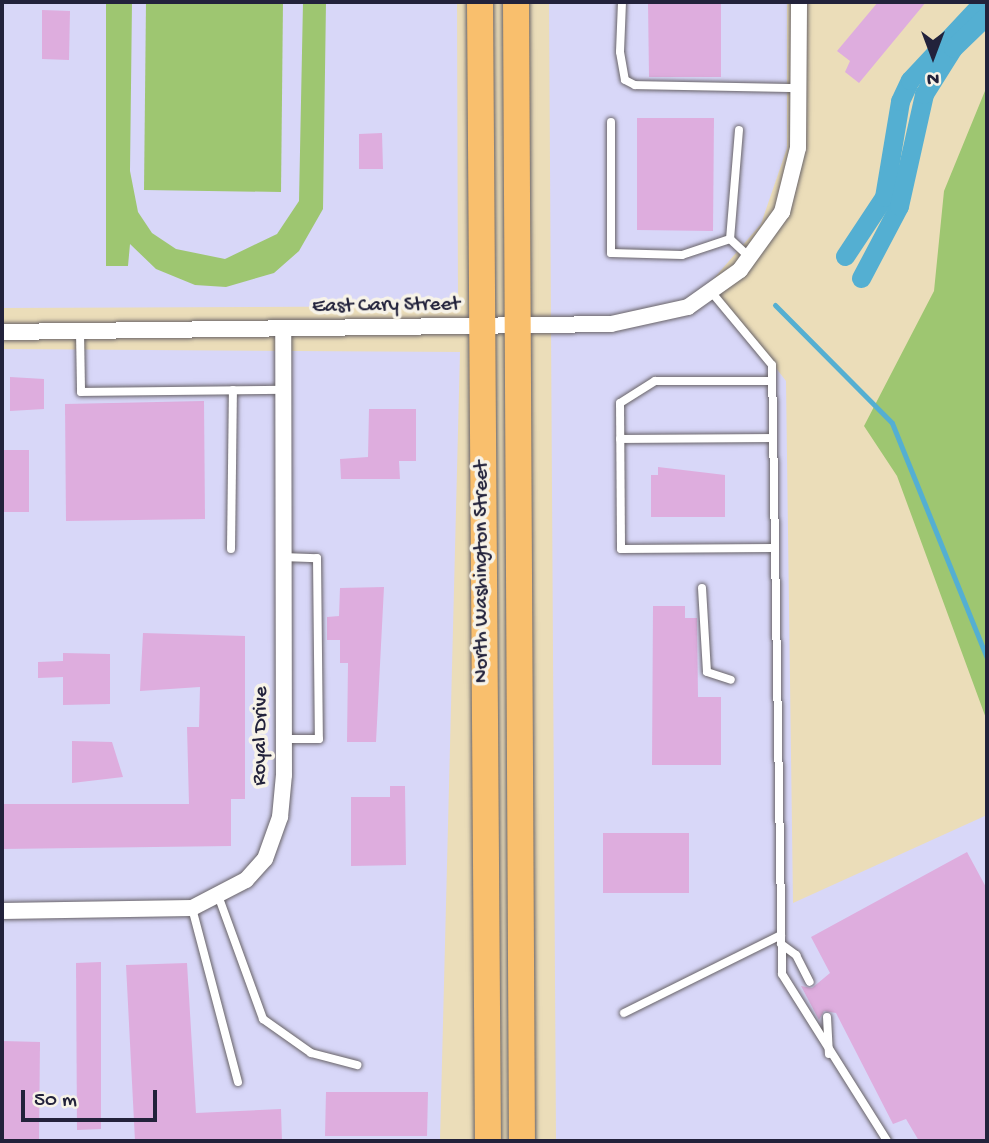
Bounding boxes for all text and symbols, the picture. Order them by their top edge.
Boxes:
north arrow [898,21,968,91]
text: N [927,66,939,89]
street label: East Cary Street [312,293,460,321]
street label: North Washington Street [470,461,496,683]
street label: Royal Drive [249,686,275,786]
scale bar [24,1076,161,1120]
text: 50 m [34,1089,77,1114]

